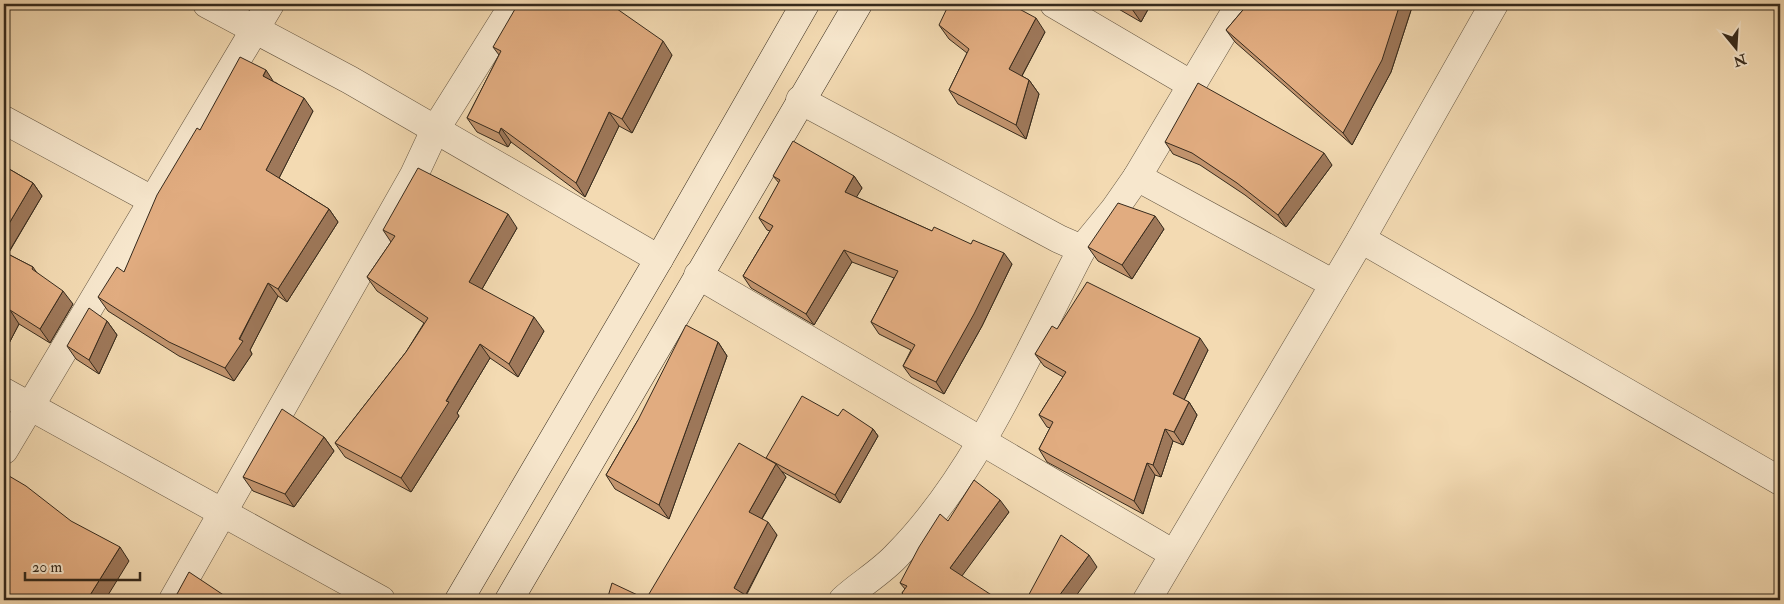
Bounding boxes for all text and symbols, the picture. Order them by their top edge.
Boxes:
north arrow [1712,22,1762,72]
text: N [1731,50,1749,70]
scale bar [25,549,140,581]
text: 20 m [32,558,62,577]

